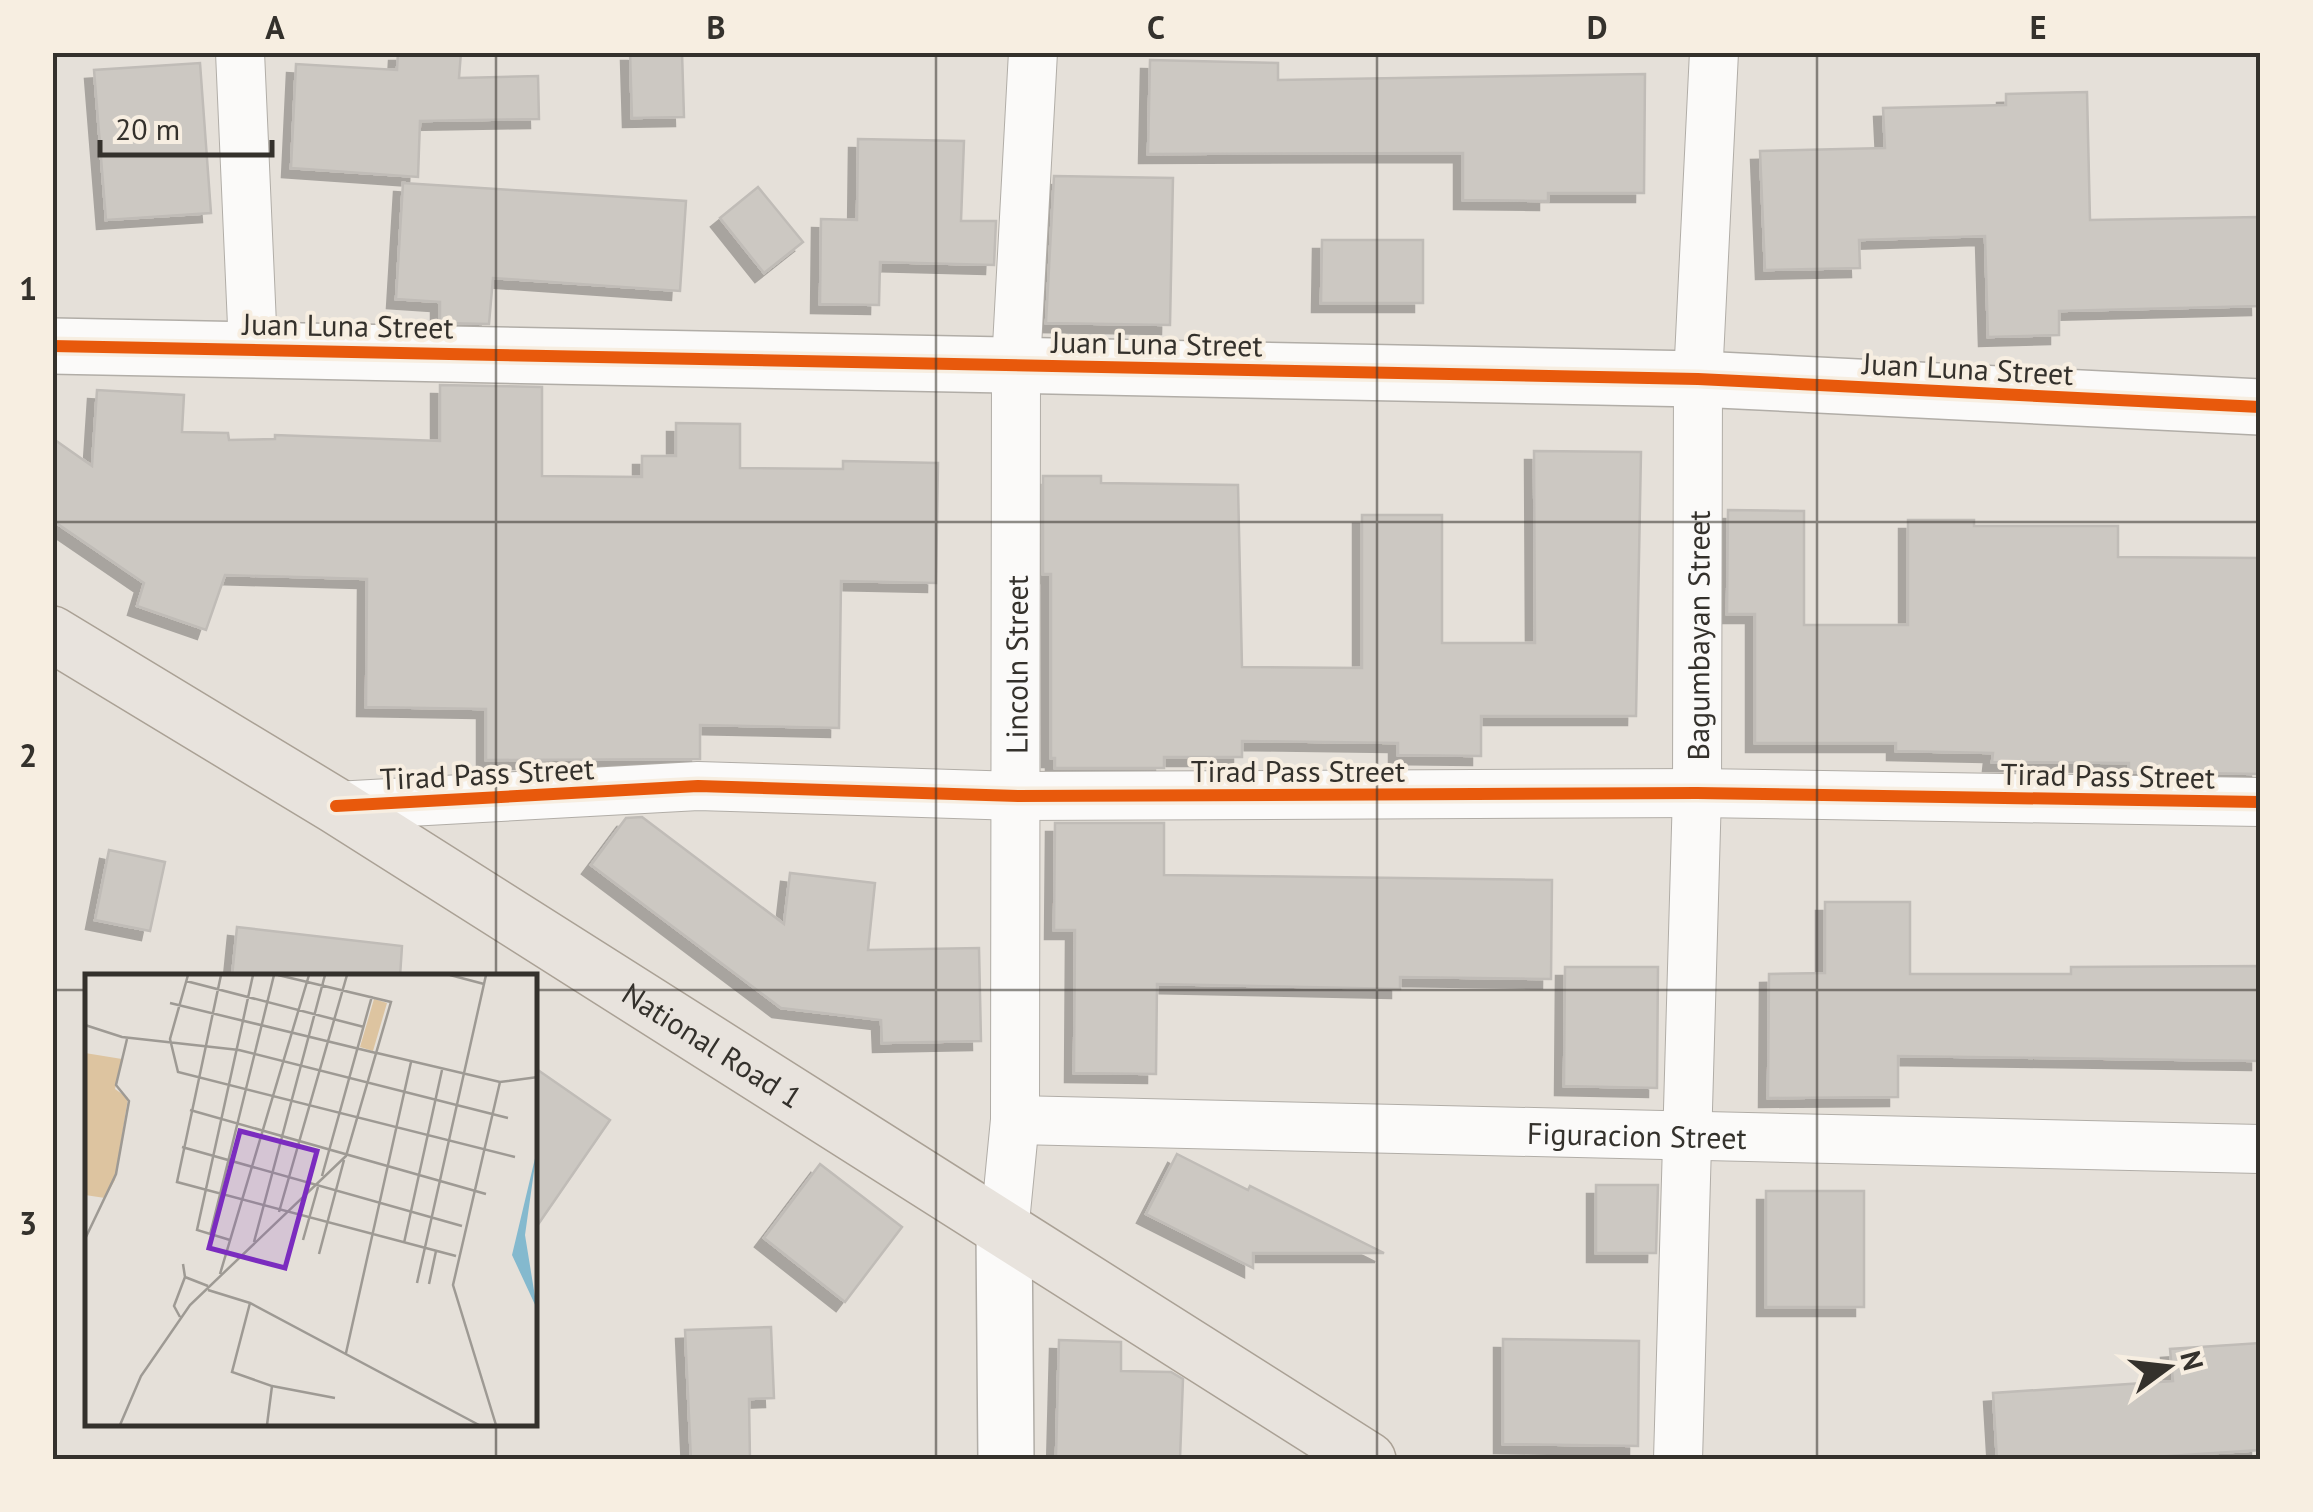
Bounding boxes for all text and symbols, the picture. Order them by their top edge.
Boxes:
text: A [265,6,285,48]
text: B [707,6,725,48]
text: C [1147,6,1165,48]
text: D [1587,6,1607,48]
text: E [2030,6,2046,48]
scale bar [100,95,272,157]
text: 20 m [115,109,180,148]
text: 1 [19,267,37,309]
street label: Juan Luna Street [240,304,454,346]
street label: Juan Luna Street [1049,322,1263,364]
street label: Juan Luna Street [1860,343,2074,393]
street label: Bagumbayan Street [1678,510,1717,760]
street label: Lincoln Street [996,575,1035,754]
text: 2 [19,734,37,776]
street label: Tirad Pass Street [379,748,595,798]
street label: Tirad Pass Street [1191,751,1405,790]
street label: Tirad Pass Street [2000,754,2216,796]
street label: National Road 1 [616,973,810,1116]
inset map [85,974,538,1427]
street label: Figuracion Street [1527,1112,1747,1157]
text: 3 [19,1202,37,1244]
north arrow [2118,1317,2218,1417]
text: N [2172,1347,2213,1374]

